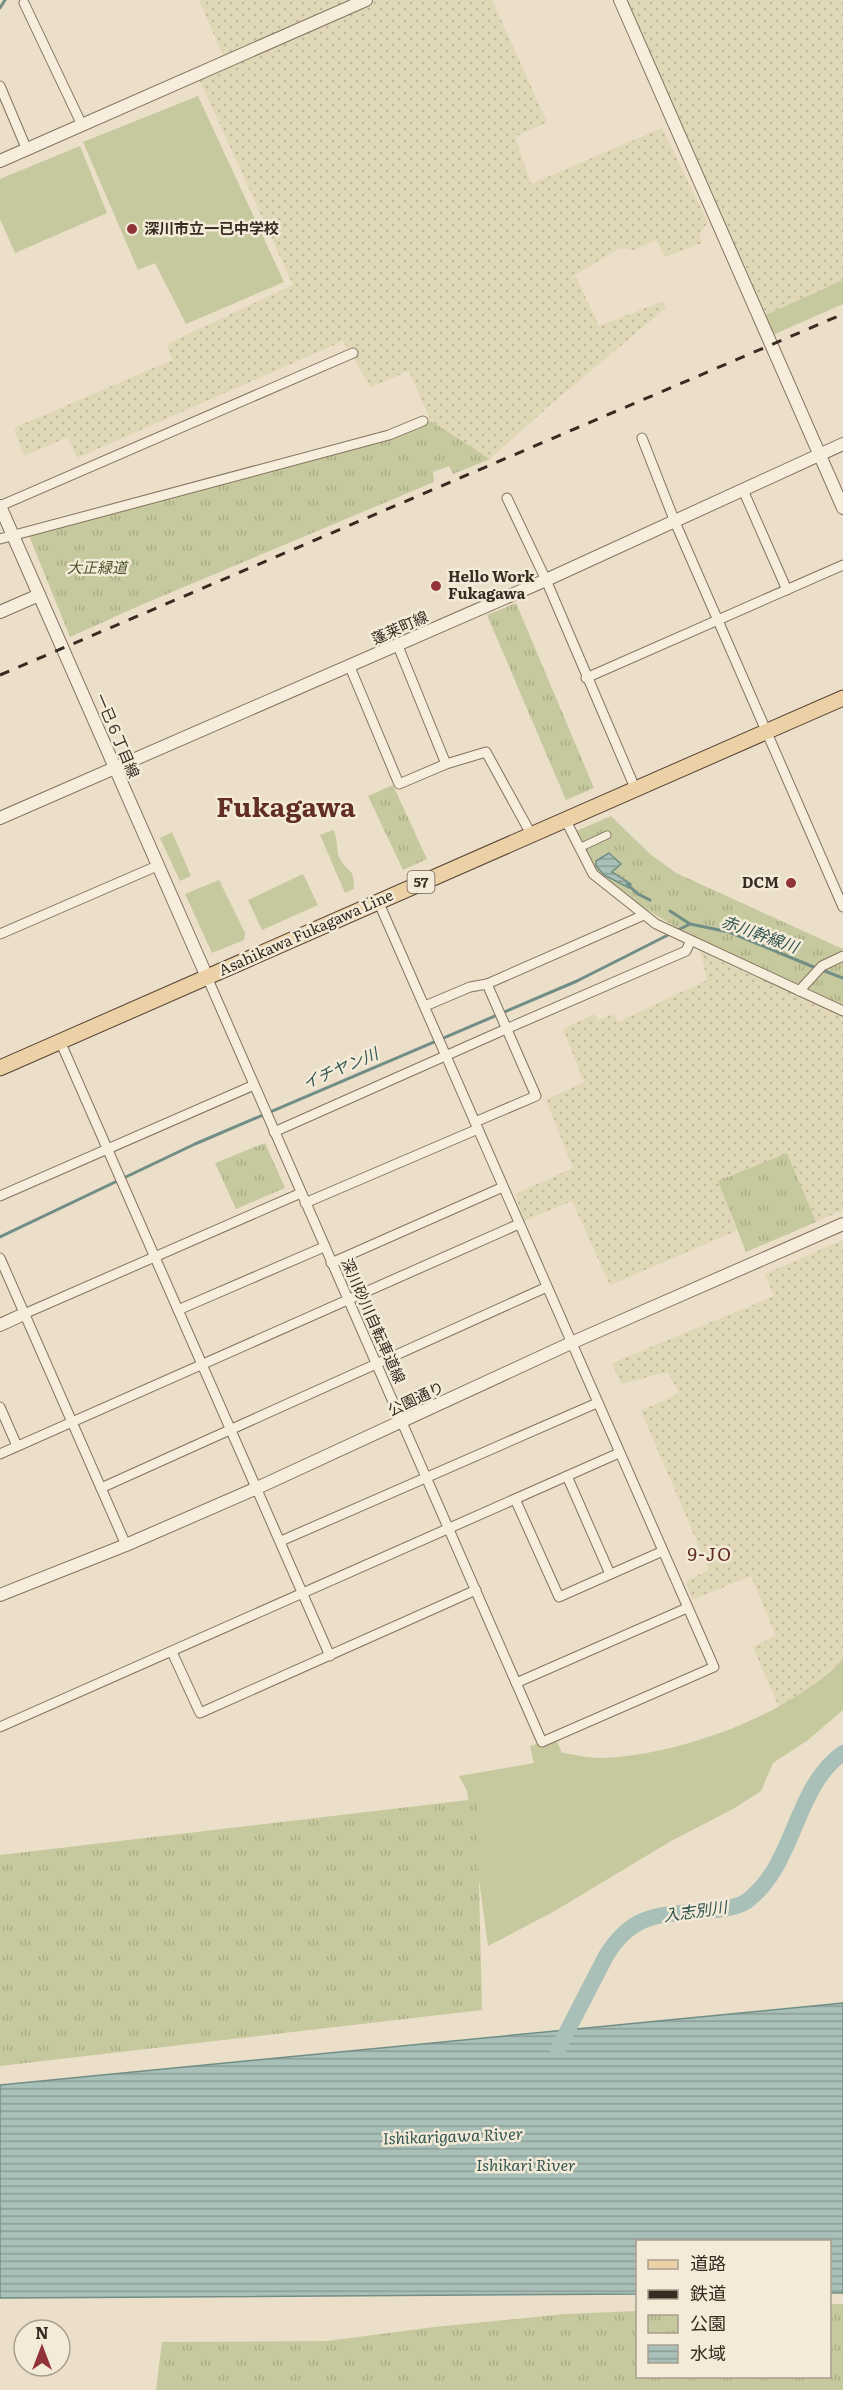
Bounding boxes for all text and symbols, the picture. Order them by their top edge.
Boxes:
place label: 深川市立一已中学校 [144,216,279,239]
marker: 深川市立一已中学校 [125,222,139,236]
park label: 大正緑道 [67,555,129,578]
place label: Hello Work Fukagawa [448,564,536,604]
marker: Hello Work Fukagawa [429,579,443,593]
street label: 蓬莱町線 [367,604,431,649]
street label: 一已６丁目線 [90,689,147,781]
district label: Fukagawa [216,785,356,825]
place label: DCM [742,870,779,893]
road number: 57 [408,871,434,893]
marker: DCM [784,876,798,890]
street label: Asahikawa Fukagawa Line [215,883,396,981]
water label: 赤川幹線川 [719,908,804,959]
water label: イチヤン川 [298,1040,383,1094]
street label: 深川砂川自転車道線 [336,1254,412,1387]
street label: 公園通り [383,1375,447,1421]
district label: 9-JO [687,1540,733,1567]
water label: 入志別川 [661,1893,730,1926]
water label: Ishikarigawa River [382,2121,523,2149]
water label: Ishikari River [476,2152,576,2176]
legend [636,2240,831,2378]
text: 道路 [690,2249,726,2276]
text: 鉄道 [690,2279,726,2306]
text: 公園 [690,2309,726,2336]
north arrow [12,2318,72,2378]
text: N [35,2320,49,2344]
text: 水域 [690,2339,726,2366]

